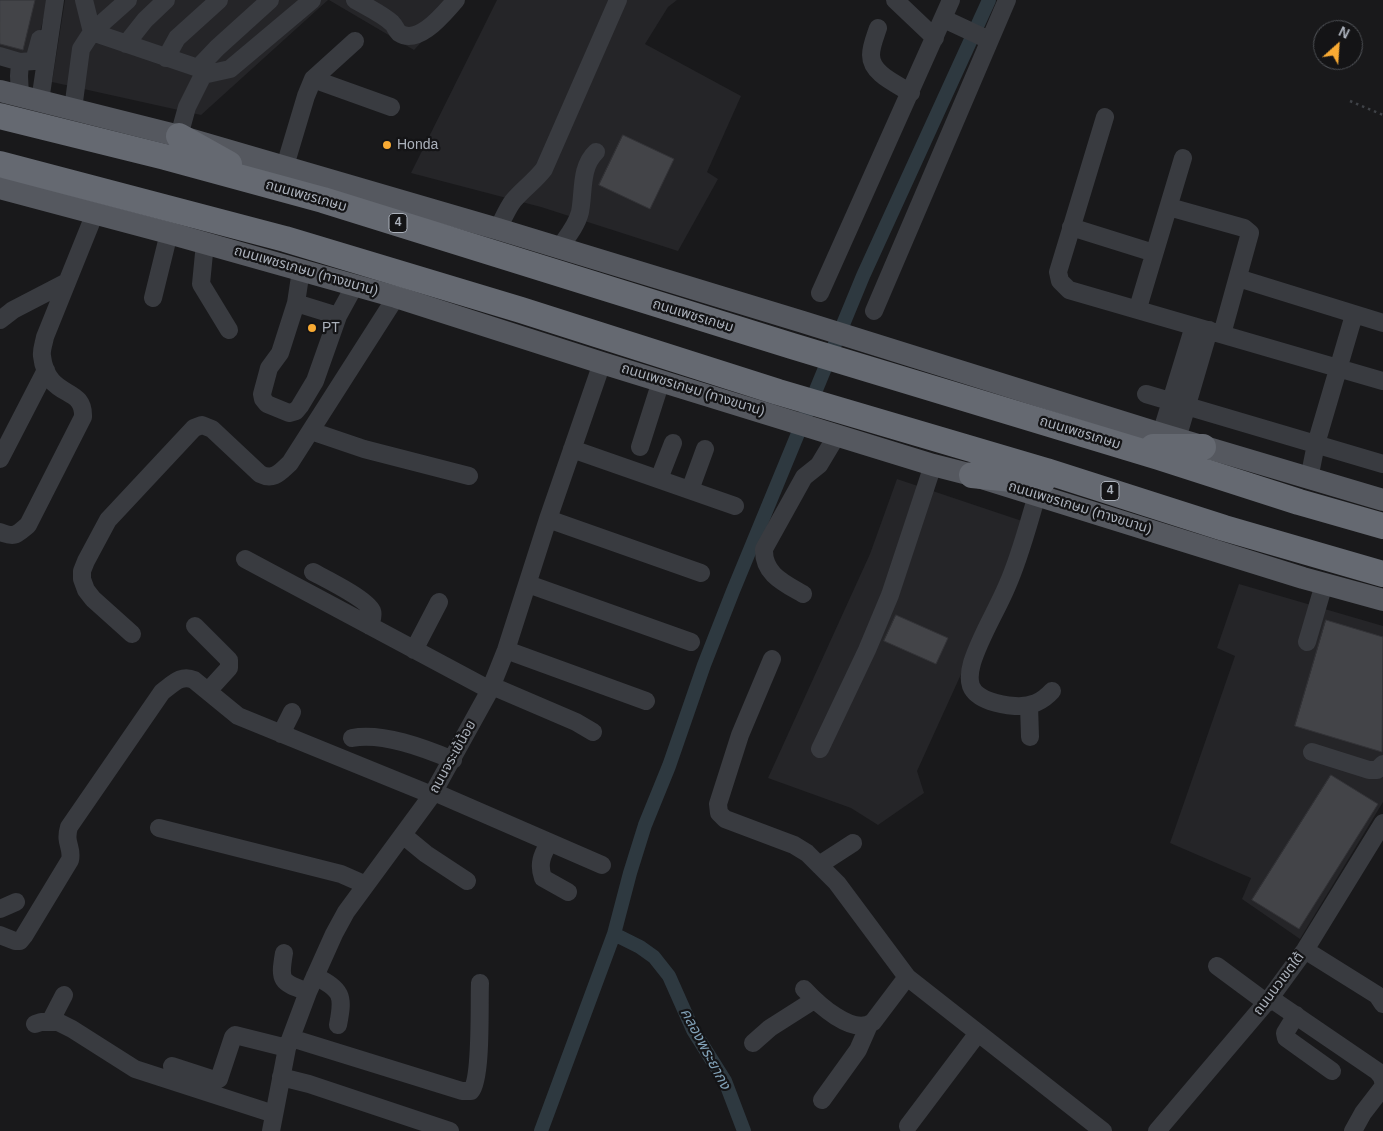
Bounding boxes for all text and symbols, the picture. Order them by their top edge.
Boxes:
north arrow [1313,20,1363,70]
text: N [1336,23,1352,42]
place label: Honda [397,137,438,153]
marker: Honda [381,139,393,151]
street label: ถนนเพชรเกษม [263,176,349,216]
road number: 4 [389,214,407,232]
street label: ถนนเพชรเกษม (ทางขนาน) [232,242,380,300]
street label: ถนนเพชรเกษม [650,296,736,336]
place label: PT [322,320,340,336]
marker: PT [306,322,318,334]
street label: ถนนเพชรเกษม (ทางขนาน) [619,360,767,420]
street label: ถนนเพชรเกษม [1037,413,1123,453]
street label: ถนนเพชรเกษม (ทางขนาน) [1006,478,1154,538]
road number: 4 [1101,482,1119,501]
street label: ถนนจระเข้น้อย [426,717,480,797]
street label: ถนนนวเขตใต้ [1250,949,1308,1019]
water label: คลองพระยากง [676,1005,734,1093]

